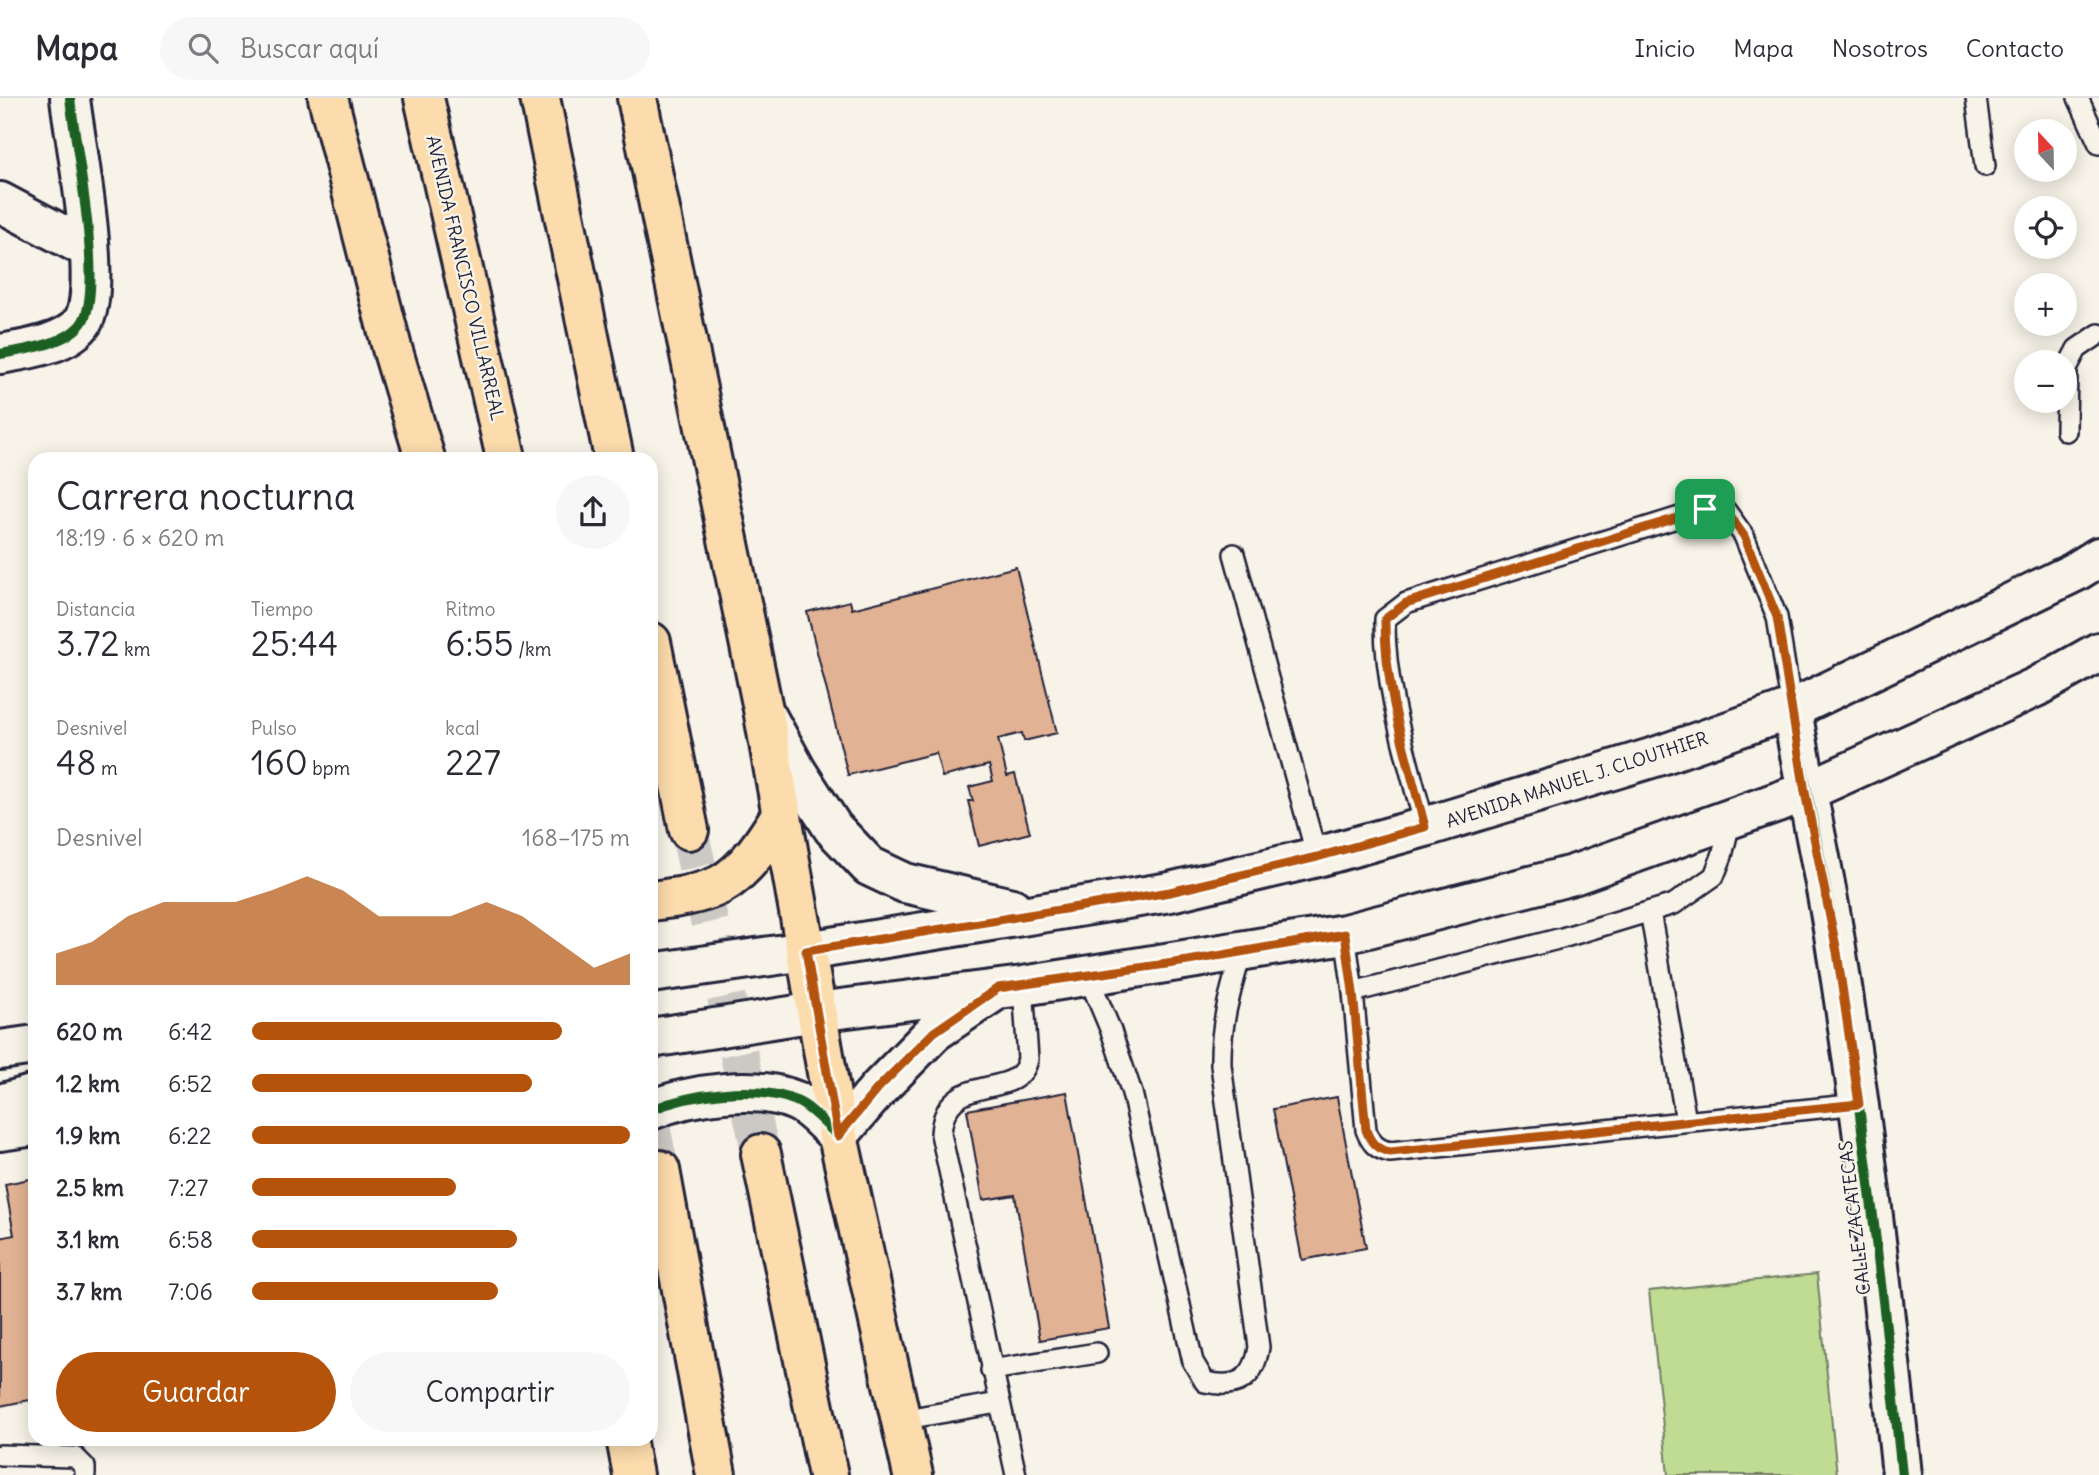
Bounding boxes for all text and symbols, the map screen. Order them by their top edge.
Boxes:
search box [160,17,650,80]
text: Mapa [35,27,118,69]
icon: search [184,29,222,67]
text: Buscar aquí [240,32,379,65]
text: Inicio [1635,33,1695,63]
text: Mapa [1733,33,1794,63]
text: Nosotros [1832,33,1928,63]
text: Contacto [1966,33,2064,63]
north arrow [2014,119,2077,182]
map controls [2014,119,2077,413]
street label: AVENIDA FRANCISCO VILLARREAL [421,133,510,423]
button: locate [2014,196,2077,259]
button: + [2014,273,2077,336]
button: − [2014,350,2077,413]
text: Carrera nocturna [56,473,355,520]
button: share [556,475,630,549]
pin [1675,479,1735,539]
icon: arrive [1686,490,1724,528]
text: 18:19 · 6 × 620 m [56,523,224,552]
text: Distancia [56,597,135,621]
text: Tiempo [251,597,313,621]
text: Ritmo [445,597,495,621]
text: 3.72 [56,621,119,665]
text: 25:44 [251,621,338,665]
text: 6:55 [445,621,514,665]
text: km [119,637,150,661]
text: /km [514,637,551,661]
text: Desnivel [56,716,127,740]
text: Pulso [251,716,297,740]
text: kcal [445,716,480,740]
street label: AVENIDA MANUEL J. CLOUTHIER [1443,726,1711,833]
text: 48 [56,740,96,784]
text: 160 [251,740,308,784]
text: 227 [445,740,501,784]
text: m [96,756,118,780]
text: bpm [308,756,350,780]
text: Desnivel [56,823,142,852]
text: 168–175 m [522,823,630,852]
text: 620 m [56,1017,123,1046]
text: 6:42 [168,1017,212,1046]
text: 1.2 km [56,1069,120,1098]
text: 6:52 [168,1069,212,1098]
text: 1.9 km [56,1121,121,1150]
text: 6:22 [168,1121,212,1150]
street label: CALLE ZACATECAS [1834,1140,1875,1297]
text: 2.5 km [56,1173,124,1202]
text: 7:27 [168,1173,208,1202]
text: 3.1 km [56,1225,119,1254]
text: 6:58 [168,1225,213,1254]
text: 3.7 km [56,1277,122,1306]
text: 7:06 [168,1277,213,1306]
button: Guardar [56,1352,336,1432]
button: Compartir [350,1352,630,1432]

